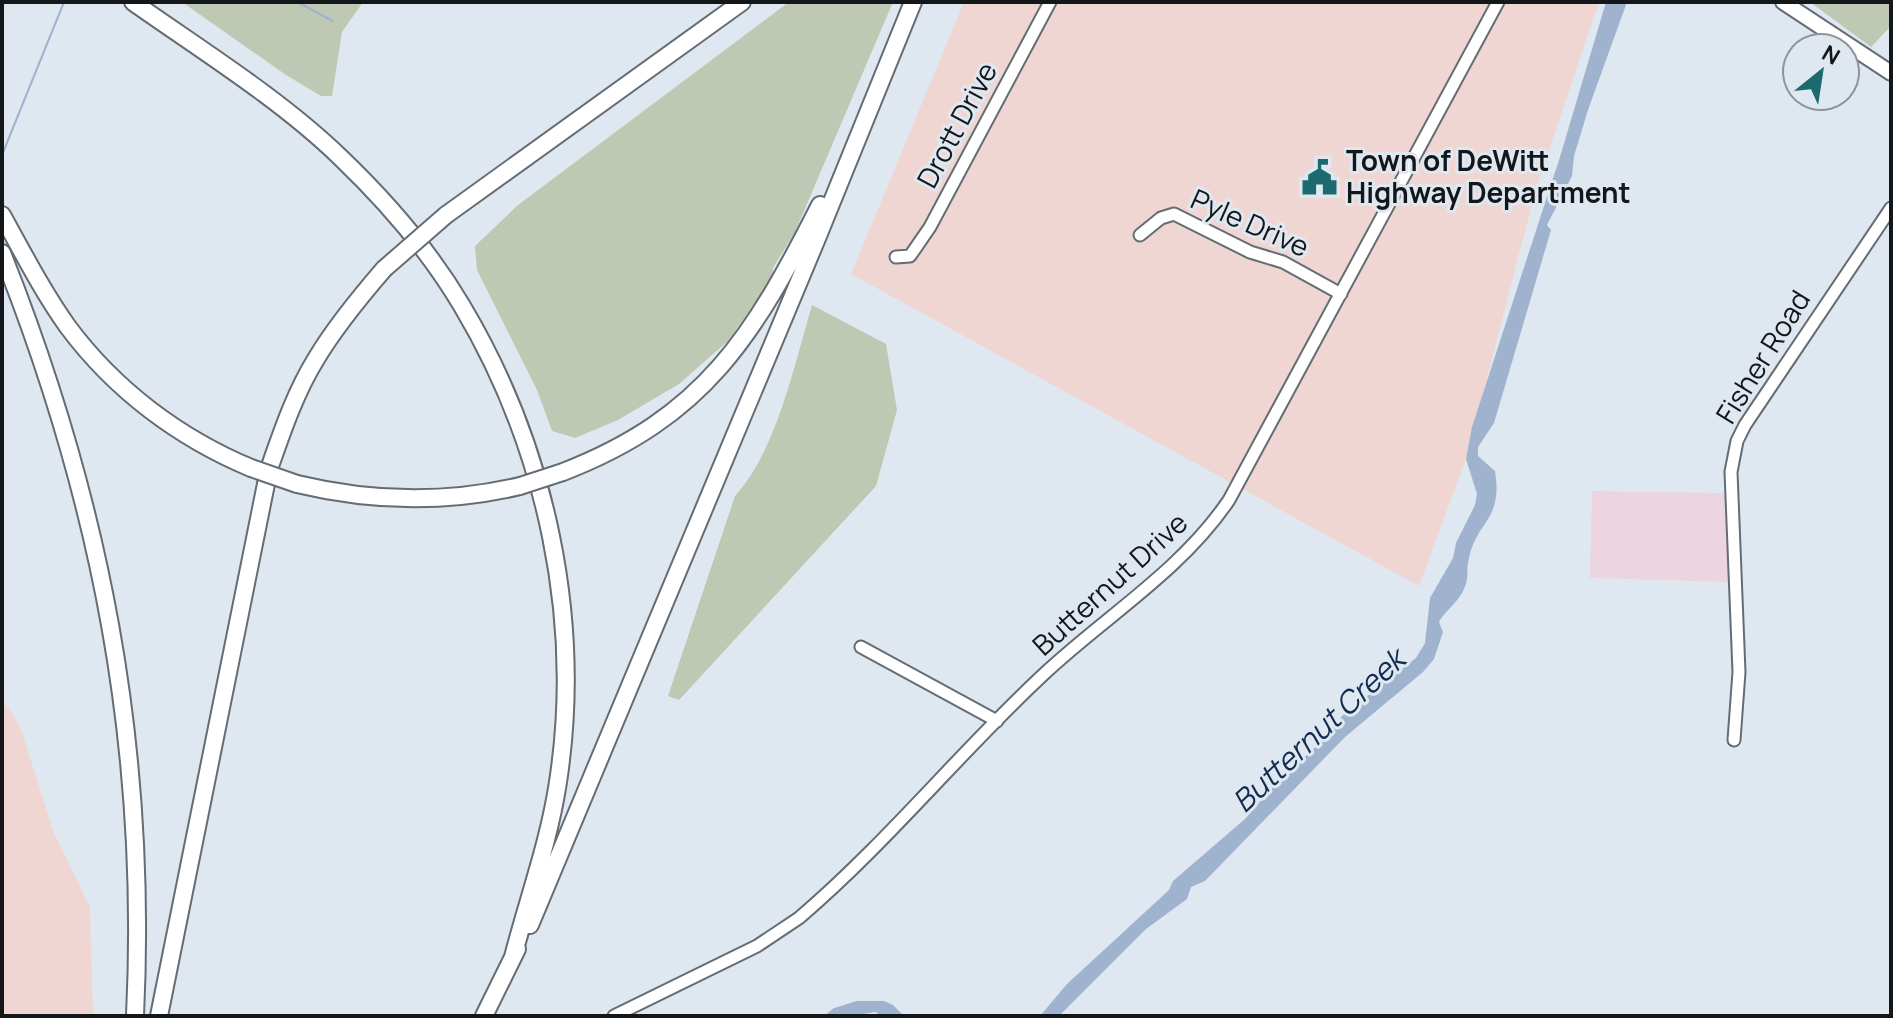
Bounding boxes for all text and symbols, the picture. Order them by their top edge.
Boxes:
north arrow [1781,32,1861,112]
text: N [1817,38,1845,72]
street label: Drott Drive [907,55,1005,194]
place label: Town of DeWitt Highway Department [1346,141,1631,211]
public building icon: Town of DeWitt Highway Department [1301,158,1339,196]
street label: Pyle Drive [1185,179,1316,265]
street label: Fisher Road [1706,283,1818,430]
street label: Butternut Drive [1024,503,1195,663]
water label: Butternut Creek [1223,636,1416,821]

